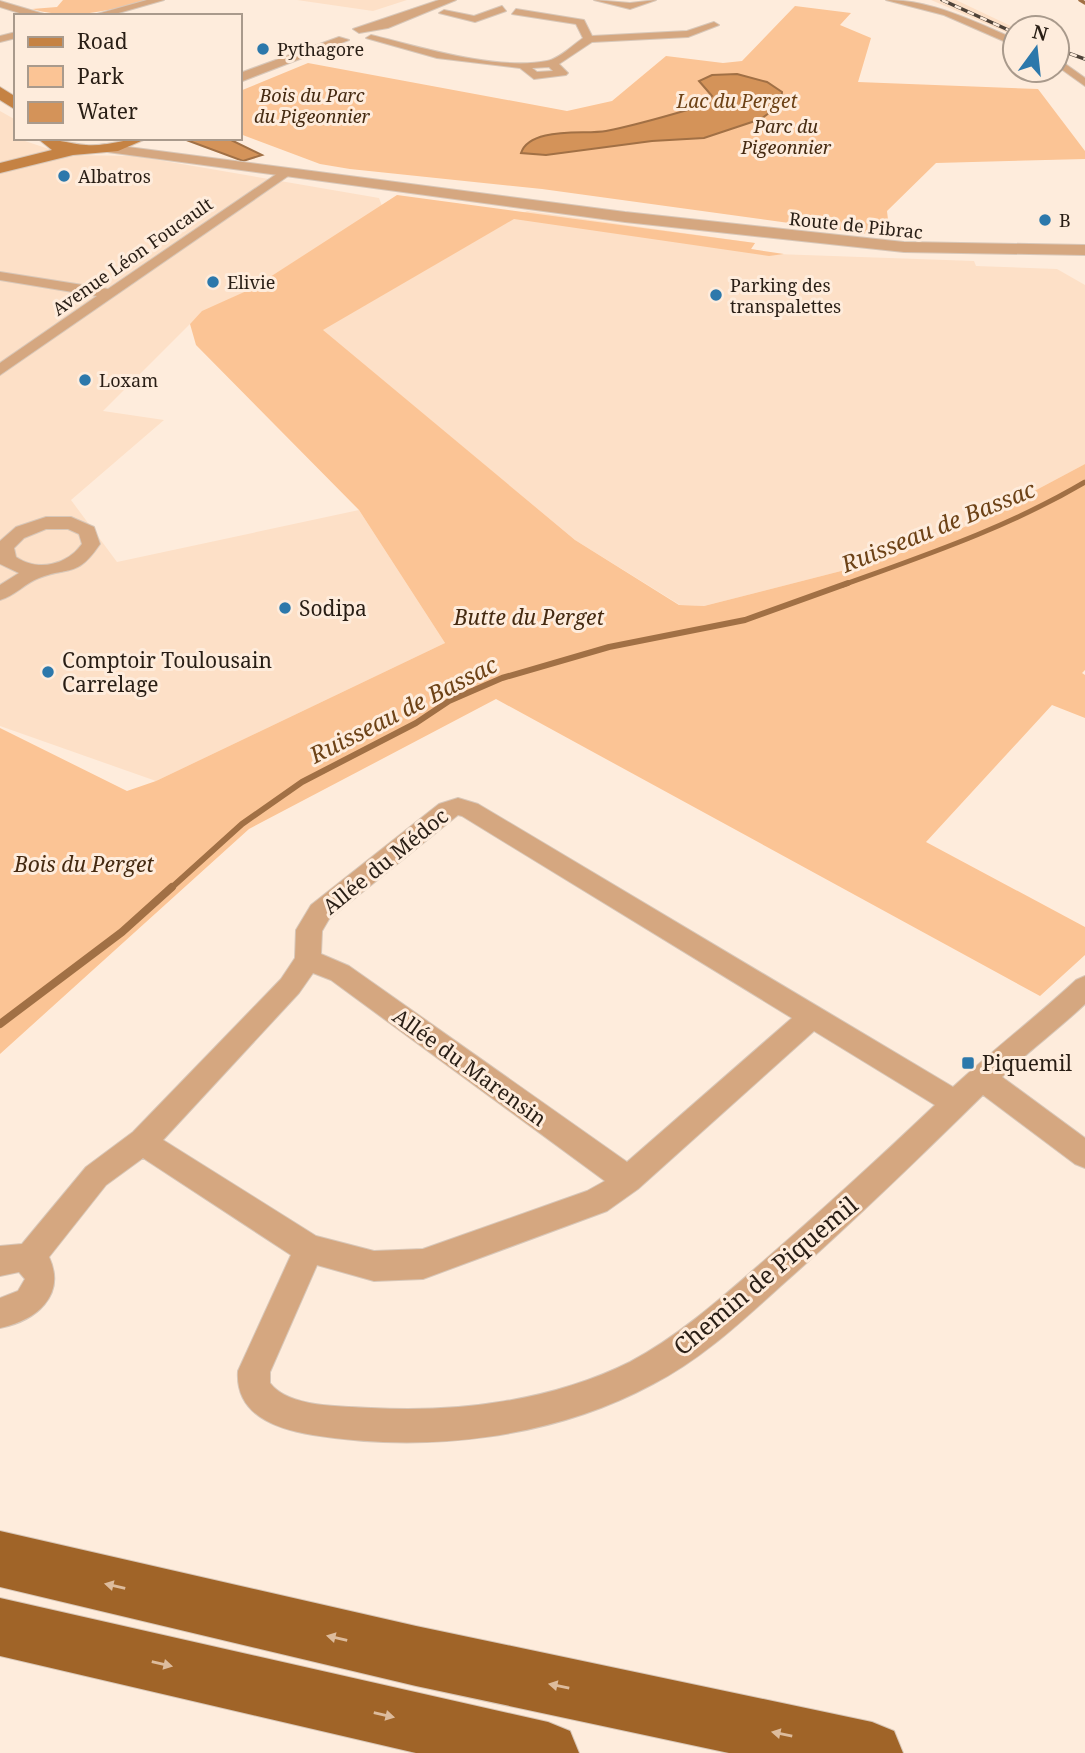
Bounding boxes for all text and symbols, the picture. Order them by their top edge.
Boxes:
legend [14,14,242,140]
north arrow [1001,14,1071,84]
text: N [1030,18,1051,47]
text: Road [77,27,128,55]
place label: Pythagore [277,37,364,61]
marker: Pythagore [255,41,271,57]
text: Park [77,62,124,90]
park label: Bois du Parc du Pigeonnier [254,83,371,128]
water label: Lac du Perget [676,88,798,114]
text: Water [77,97,138,125]
park label: Parc du Pigeonnier [740,114,832,159]
place label: Albatros [78,164,151,188]
marker: Albatros [56,168,72,184]
street label: Avenue Léon Foucault [47,192,217,320]
street label: Route de Pibrac [788,206,924,244]
place label: B [1059,208,1071,232]
marker: B [1037,212,1053,228]
place label: Elivie [227,270,275,294]
place label: Parking des transpalettes [730,273,841,318]
marker: Elivie [205,274,221,290]
marker: Parking des transpalettes [708,287,724,303]
place label: Loxam [99,368,158,392]
marker: Loxam [77,372,93,388]
water label: Ruisseau de Bassac [835,472,1041,580]
place label: Sodipa [299,594,367,622]
marker: Sodipa [277,600,293,616]
park label: Butte du Perget [453,603,604,631]
place label: Comptoir Toulousain Carrelage [62,646,272,698]
water label: Ruisseau de Bassac [303,647,503,771]
marker: Comptoir Toulousain Carrelage [40,664,56,680]
street label: Allée du Médoc [316,802,454,920]
park label: Bois du Perget [13,850,154,878]
street label: Allée du Marensin [388,1002,552,1132]
place label: Piquemil [982,1049,1072,1077]
marker: Piquemil [960,1055,976,1071]
street label: Chemin de Piquemil [666,1188,865,1362]
one-way arrow [104,1580,126,1591]
one-way arrow [326,1632,348,1643]
one-way arrow [151,1659,173,1670]
one-way arrow [548,1681,570,1692]
one-way arrow [373,1710,395,1721]
one-way arrow [771,1728,793,1739]

